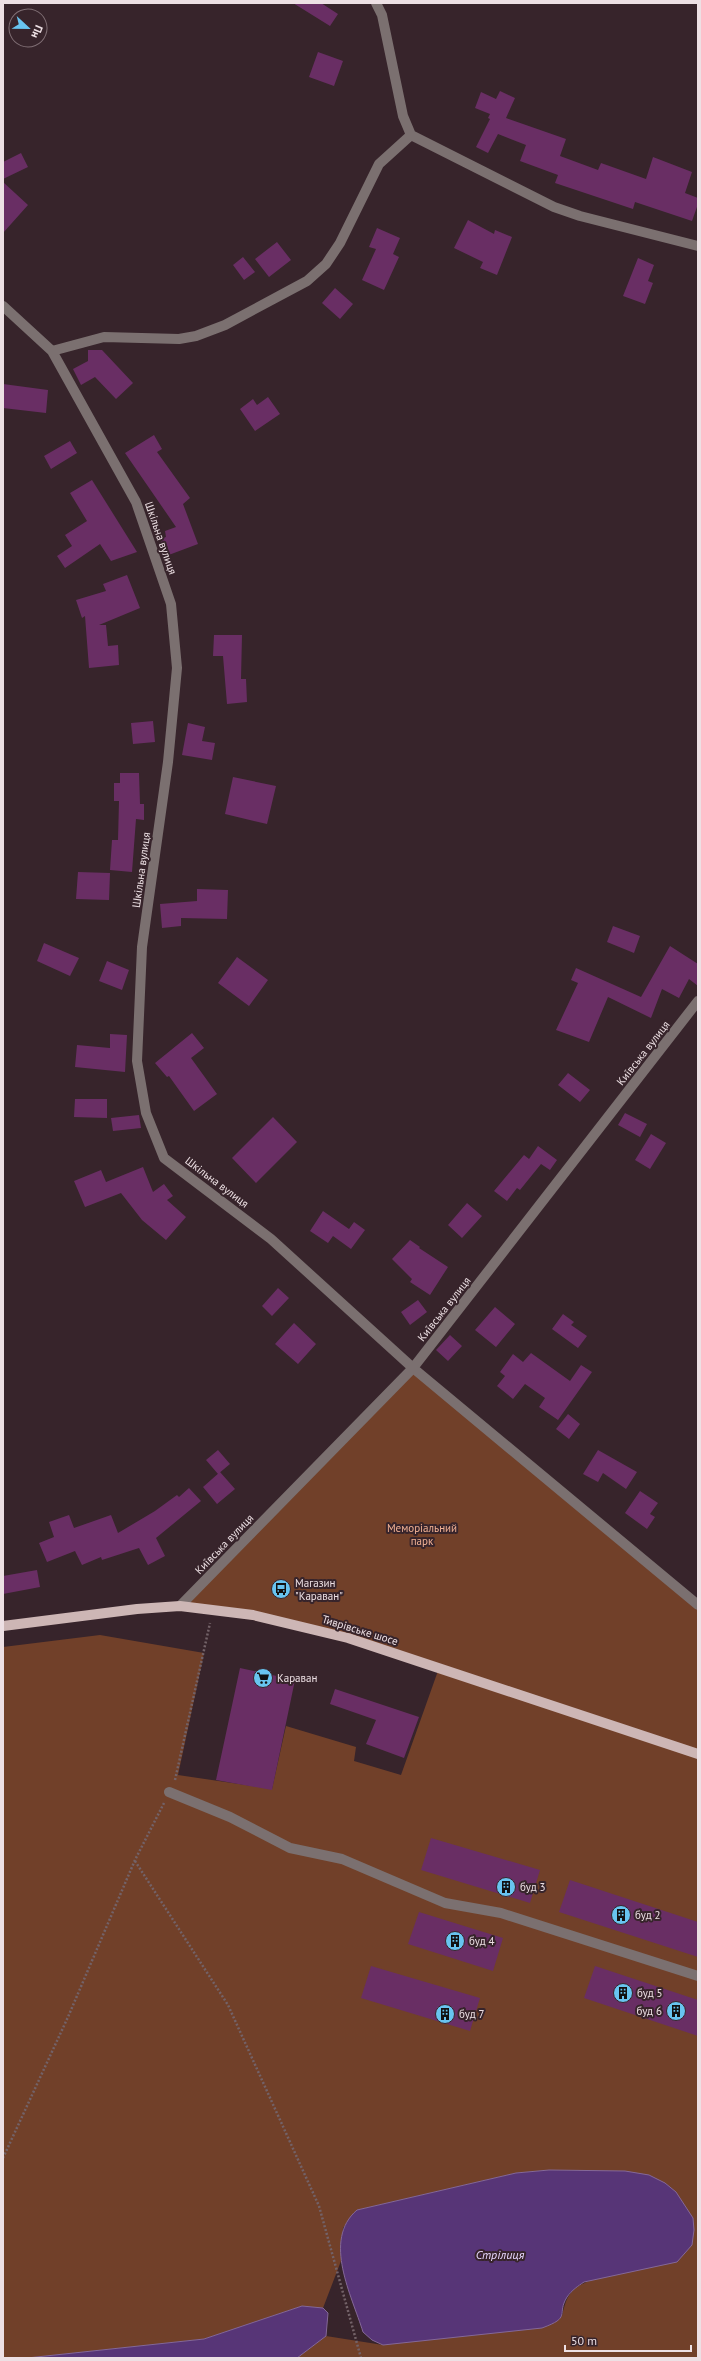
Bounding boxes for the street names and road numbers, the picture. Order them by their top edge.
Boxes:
street label: Шкільна вулиця [142,500,180,576]
street label: Шкільна вулиця [129,831,153,909]
street label: Київська вулиця [613,1018,673,1088]
street label: Шкільна вулиця [182,1154,252,1210]
street label: Київська вулиця [414,1274,474,1344]
street label: Київська вулиця [192,1511,256,1577]
street label: Тиврівське шосе [320,1612,400,1648]

